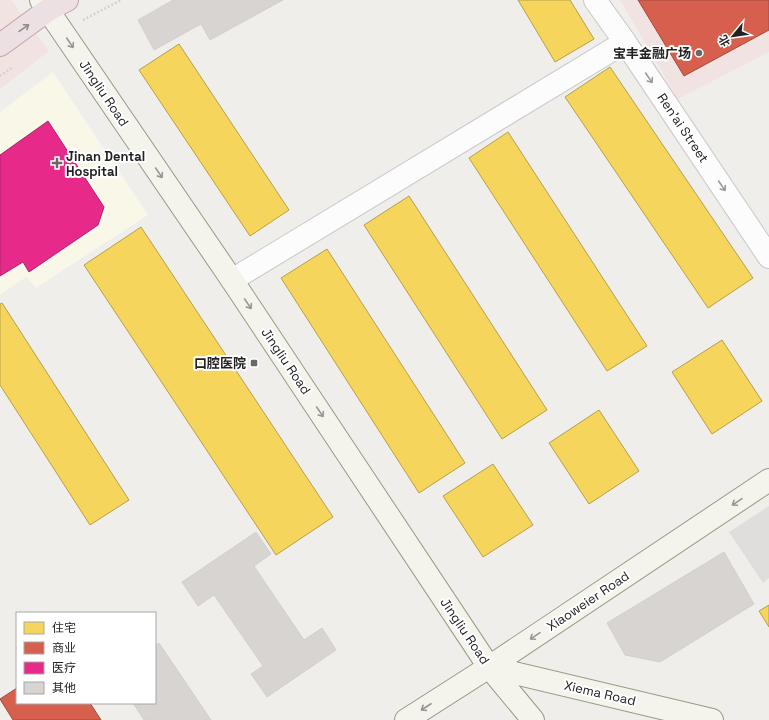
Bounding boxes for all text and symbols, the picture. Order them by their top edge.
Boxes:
north arrow [713,16,753,56]
one-way arrow [18,24,29,32]
text: 北 [715,33,733,49]
one-way arrow [66,37,74,48]
place label: 宝丰金融广场 [613,45,691,62]
marker: 宝丰金融广场 [694,48,704,58]
street label: Jingliu Road [75,56,133,130]
one-way arrow [645,73,653,84]
street label: Ren'ai Street [654,90,712,166]
place label: Jinan Dental Hospital [66,148,145,180]
marker: Jinan Dental Hospital [51,157,63,169]
one-way arrow [155,167,163,178]
one-way arrow [718,180,726,192]
one-way arrow [244,298,252,309]
street label: Jingliu Road [257,324,315,398]
place label: 口腔医院 [194,355,246,372]
marker: 口腔医院 [249,358,259,368]
one-way arrow [316,406,324,417]
one-way arrow [731,498,742,506]
street label: Xiaoweier Road [544,567,632,635]
street label: Jingliu Road [436,594,494,668]
legend [16,612,156,704]
text: 住宅 [52,620,76,636]
one-way arrow [530,632,541,640]
text: 商业 [52,640,76,656]
text: 医疗 [52,660,76,676]
street label: Xiema Road [562,676,638,710]
text: 其他 [52,680,76,696]
one-way arrow [421,703,432,711]

